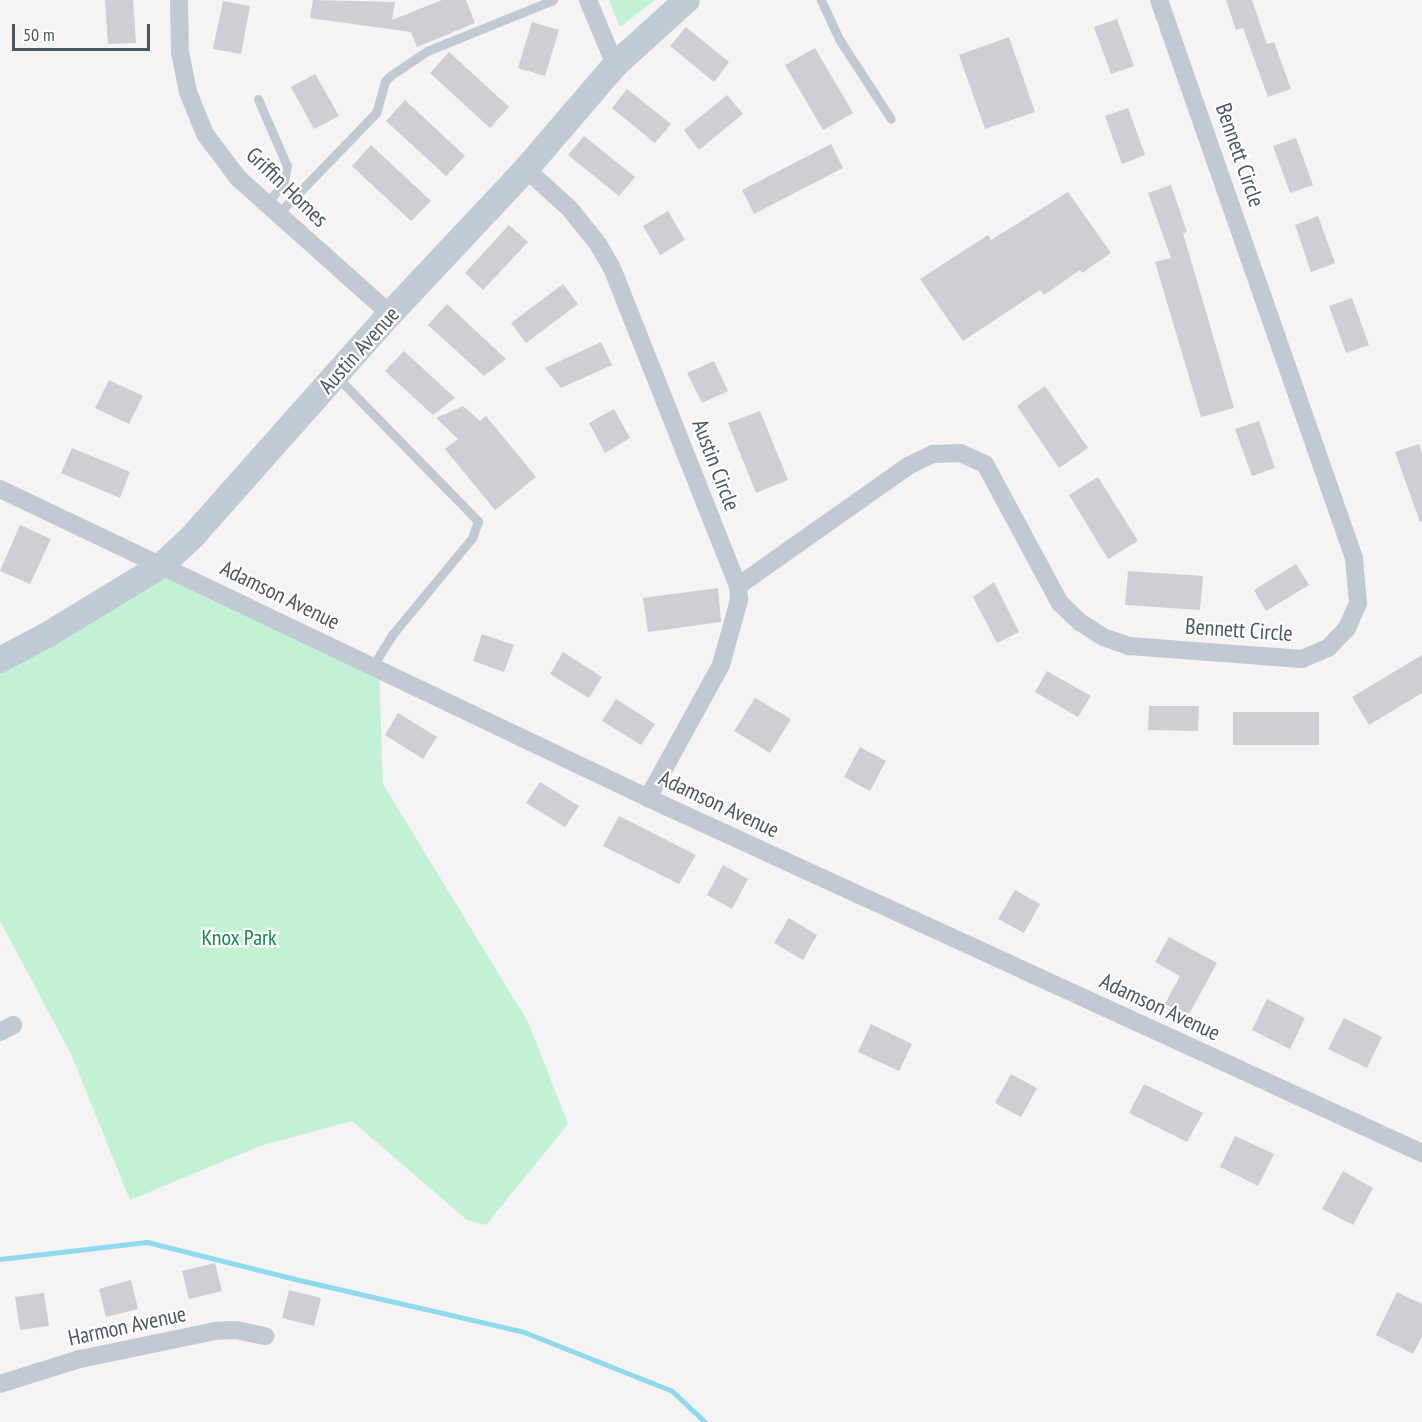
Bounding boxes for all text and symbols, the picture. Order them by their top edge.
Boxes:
scale bar [15,12,153,50]
text: 50 m [23,23,55,46]
street label: Bennett Circle [1210,100,1270,210]
street label: Griffin Homes [241,142,333,232]
street label: Austin Avenue [313,301,405,399]
street label: Austin Circle [687,416,745,514]
street label: Adamson Avenue [216,555,344,635]
street label: Bennett Circle [1184,613,1294,647]
street label: Adamson Avenue [655,765,783,843]
park label: Knox Park [201,925,277,951]
street label: Adamson Avenue [1096,968,1224,1046]
street label: Harmon Avenue [65,1301,189,1351]

